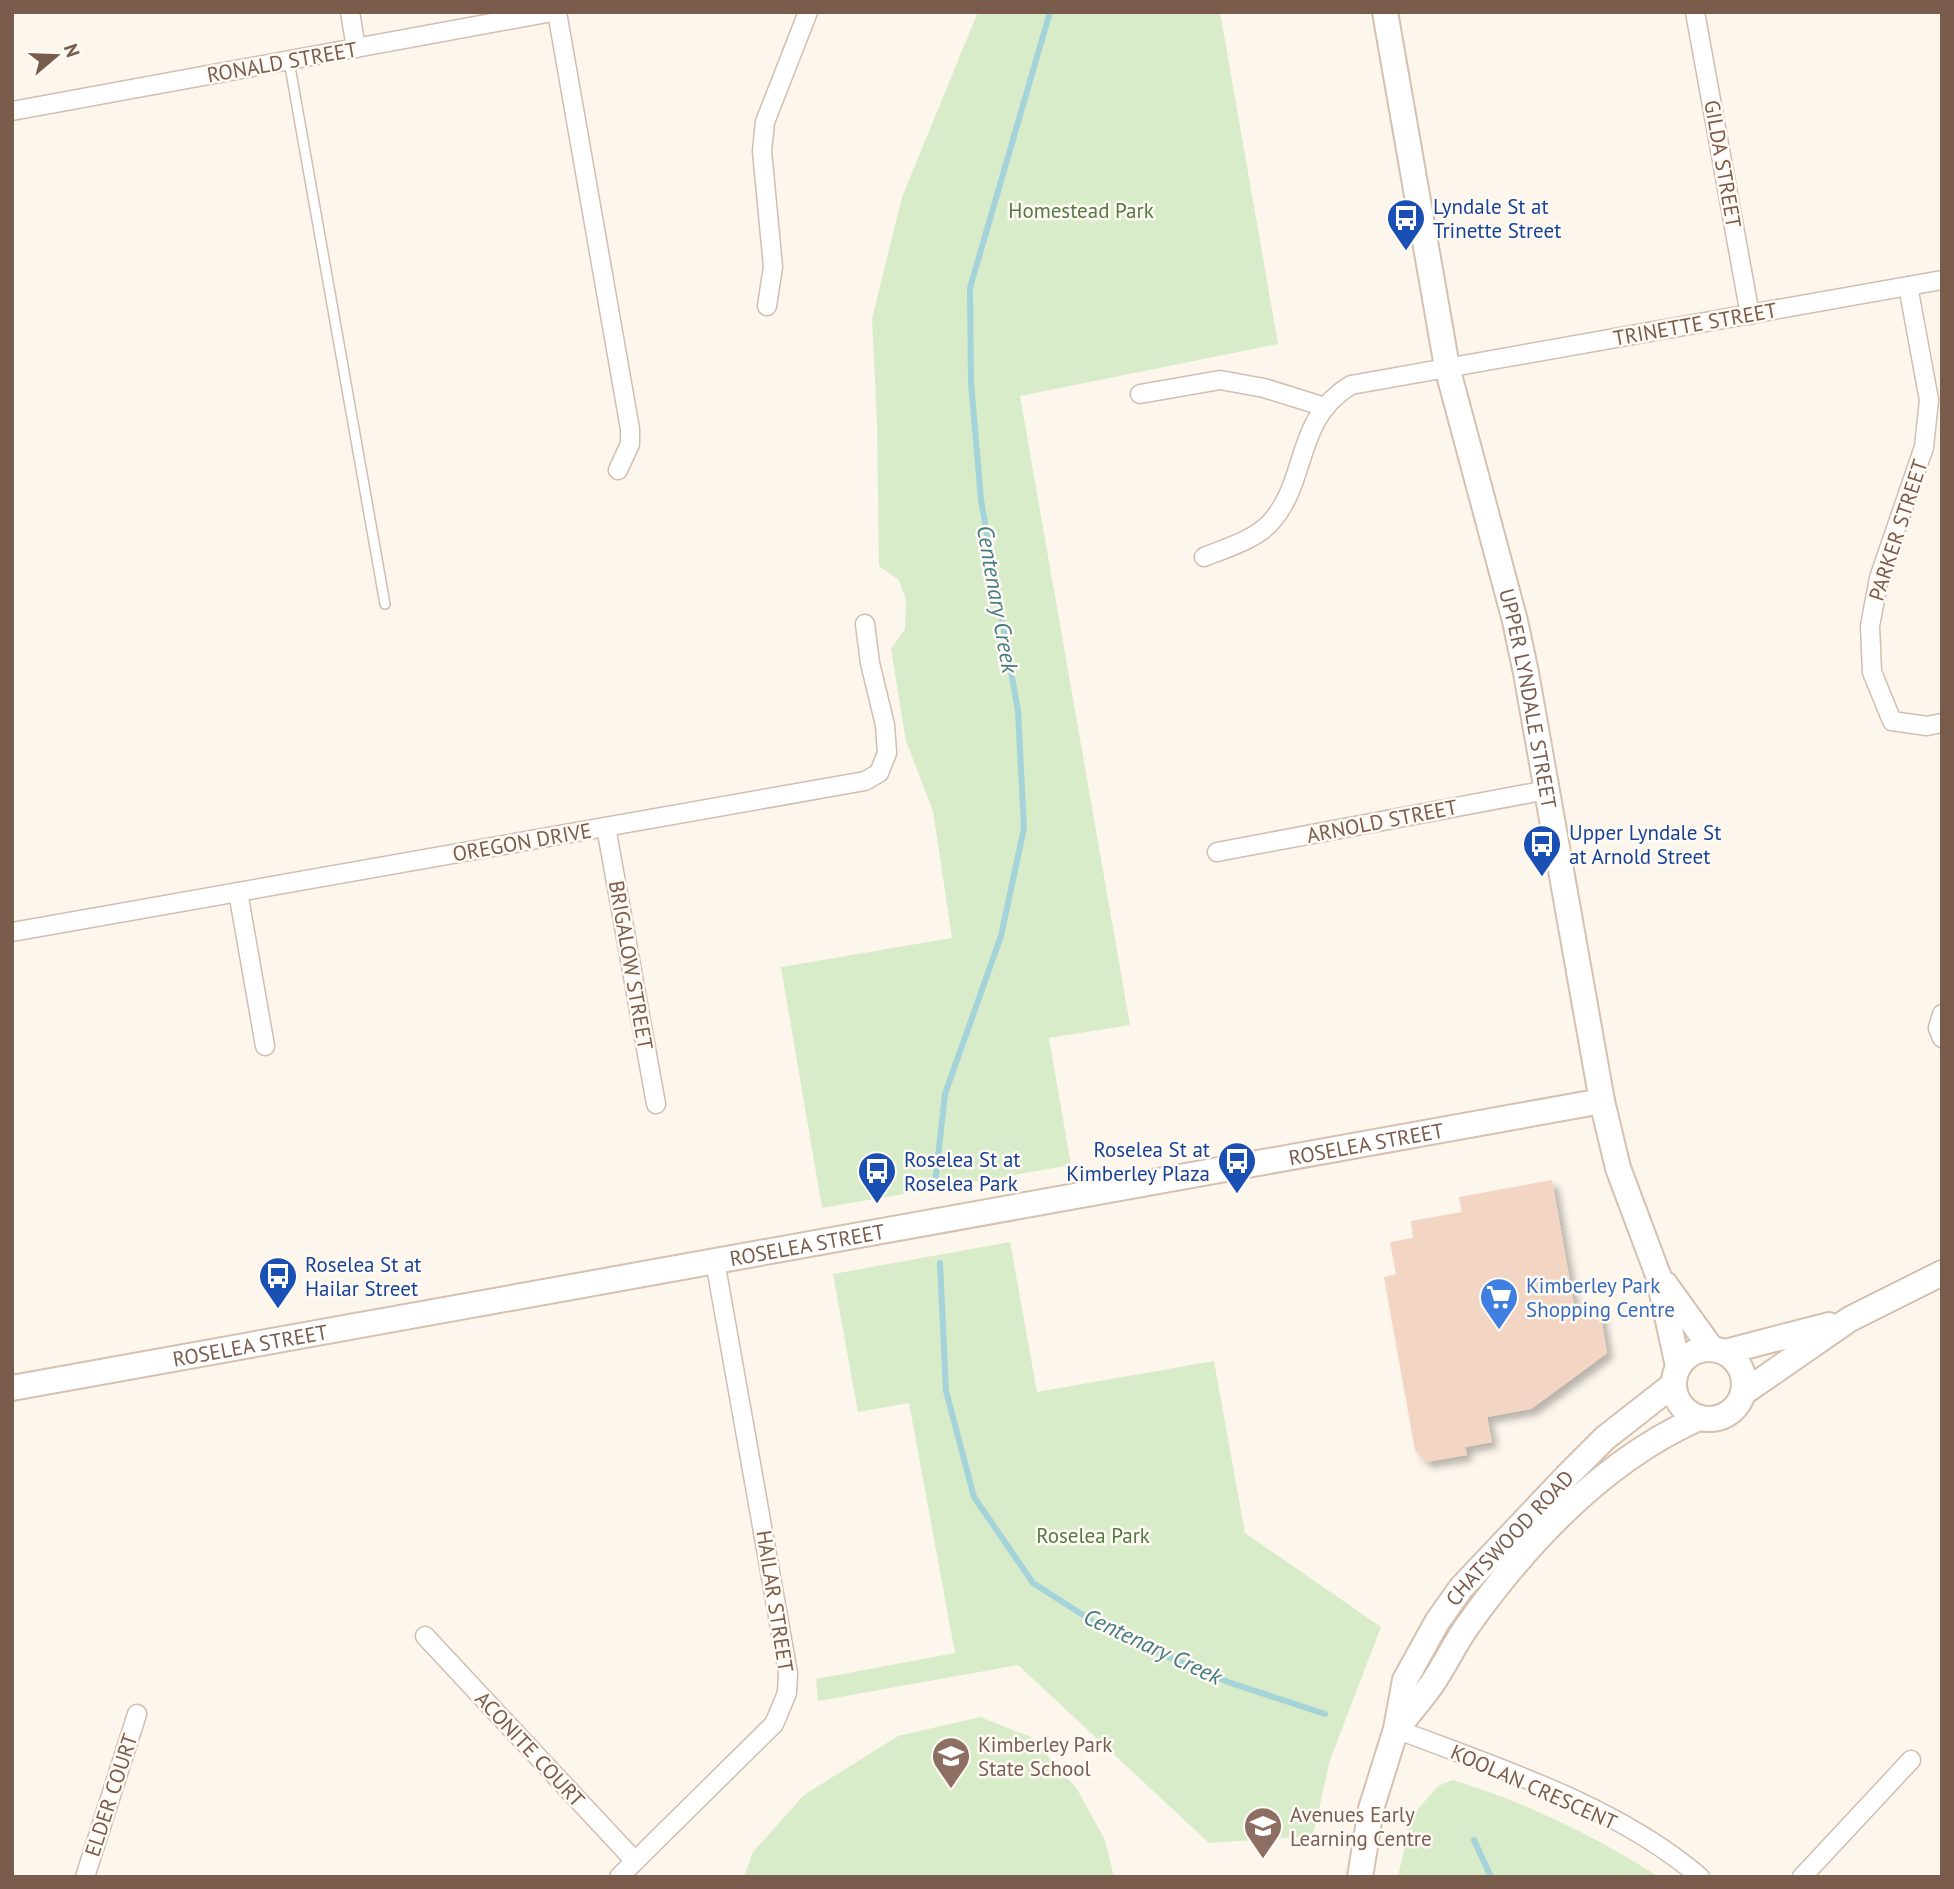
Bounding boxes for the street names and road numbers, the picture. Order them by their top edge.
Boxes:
street label: RONALD STREET [205,35,360,88]
street label: GILDA STREET [1698,98,1748,230]
street label: TRINETTE STREET [1611,296,1779,352]
street label: PARKER STREET [1862,456,1934,604]
street label: UPPER LYNDALE STREET [1493,585,1563,811]
street label: ARNOLD STREET [1304,793,1460,849]
street label: OREGON DRIVE [450,816,594,868]
street label: BRIGALOW STREET [603,878,659,1052]
street label: ROSELEA STREET [1286,1116,1446,1171]
street label: ROSELEA STREET [727,1217,887,1272]
street label: ROSELEA STREET [170,1318,330,1372]
street label: CHATSWOOD ROAD [1439,1464,1579,1611]
street label: HAILAR STREET [750,1528,800,1674]
street label: ACONITE COURT [469,1685,591,1813]
street label: ELDER COURT [78,1730,144,1860]
street label: KOOLAN CRESCENT [1447,1738,1622,1836]

